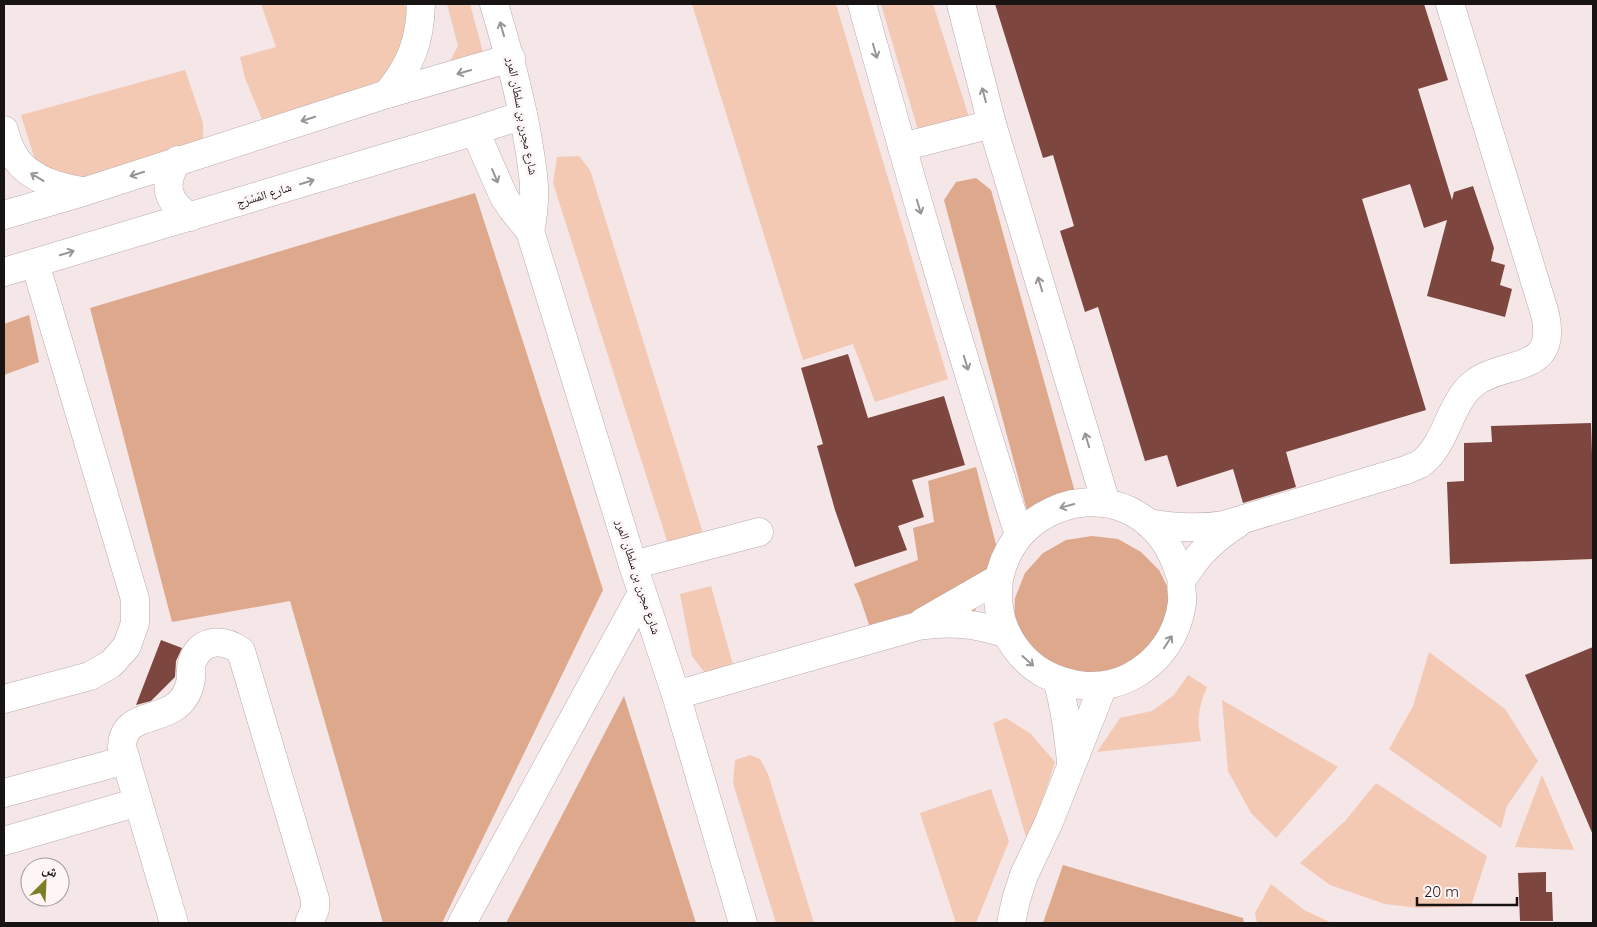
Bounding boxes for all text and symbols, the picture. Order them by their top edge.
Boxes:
one-way arrow [496,21,506,37]
one-way arrow [870,42,880,58]
street label: شارع مجرن بن سلطان المرر [503,55,541,176]
one-way arrow [456,68,472,77]
one-way arrow [979,87,989,103]
one-way arrow [301,115,317,125]
one-way arrow [490,168,500,183]
one-way arrow [130,170,145,179]
one-way arrow [31,171,45,181]
one-way arrow [298,176,314,186]
street label: شارع المَسْرَج [234,179,294,211]
one-way arrow [915,199,925,215]
one-way arrow [59,248,75,258]
one-way arrow [1034,277,1044,293]
one-way arrow [961,354,971,370]
one-way arrow [1081,432,1091,448]
one-way arrow [1060,502,1076,511]
street label: شارع مجرن بن سلطان المرر [612,517,664,637]
one-way arrow [1163,636,1173,650]
one-way arrow [1021,655,1034,667]
north arrow [20,857,70,907]
text: ش [40,859,61,881]
scale bar [1417,874,1517,906]
text: 20 m [1424,882,1459,901]

